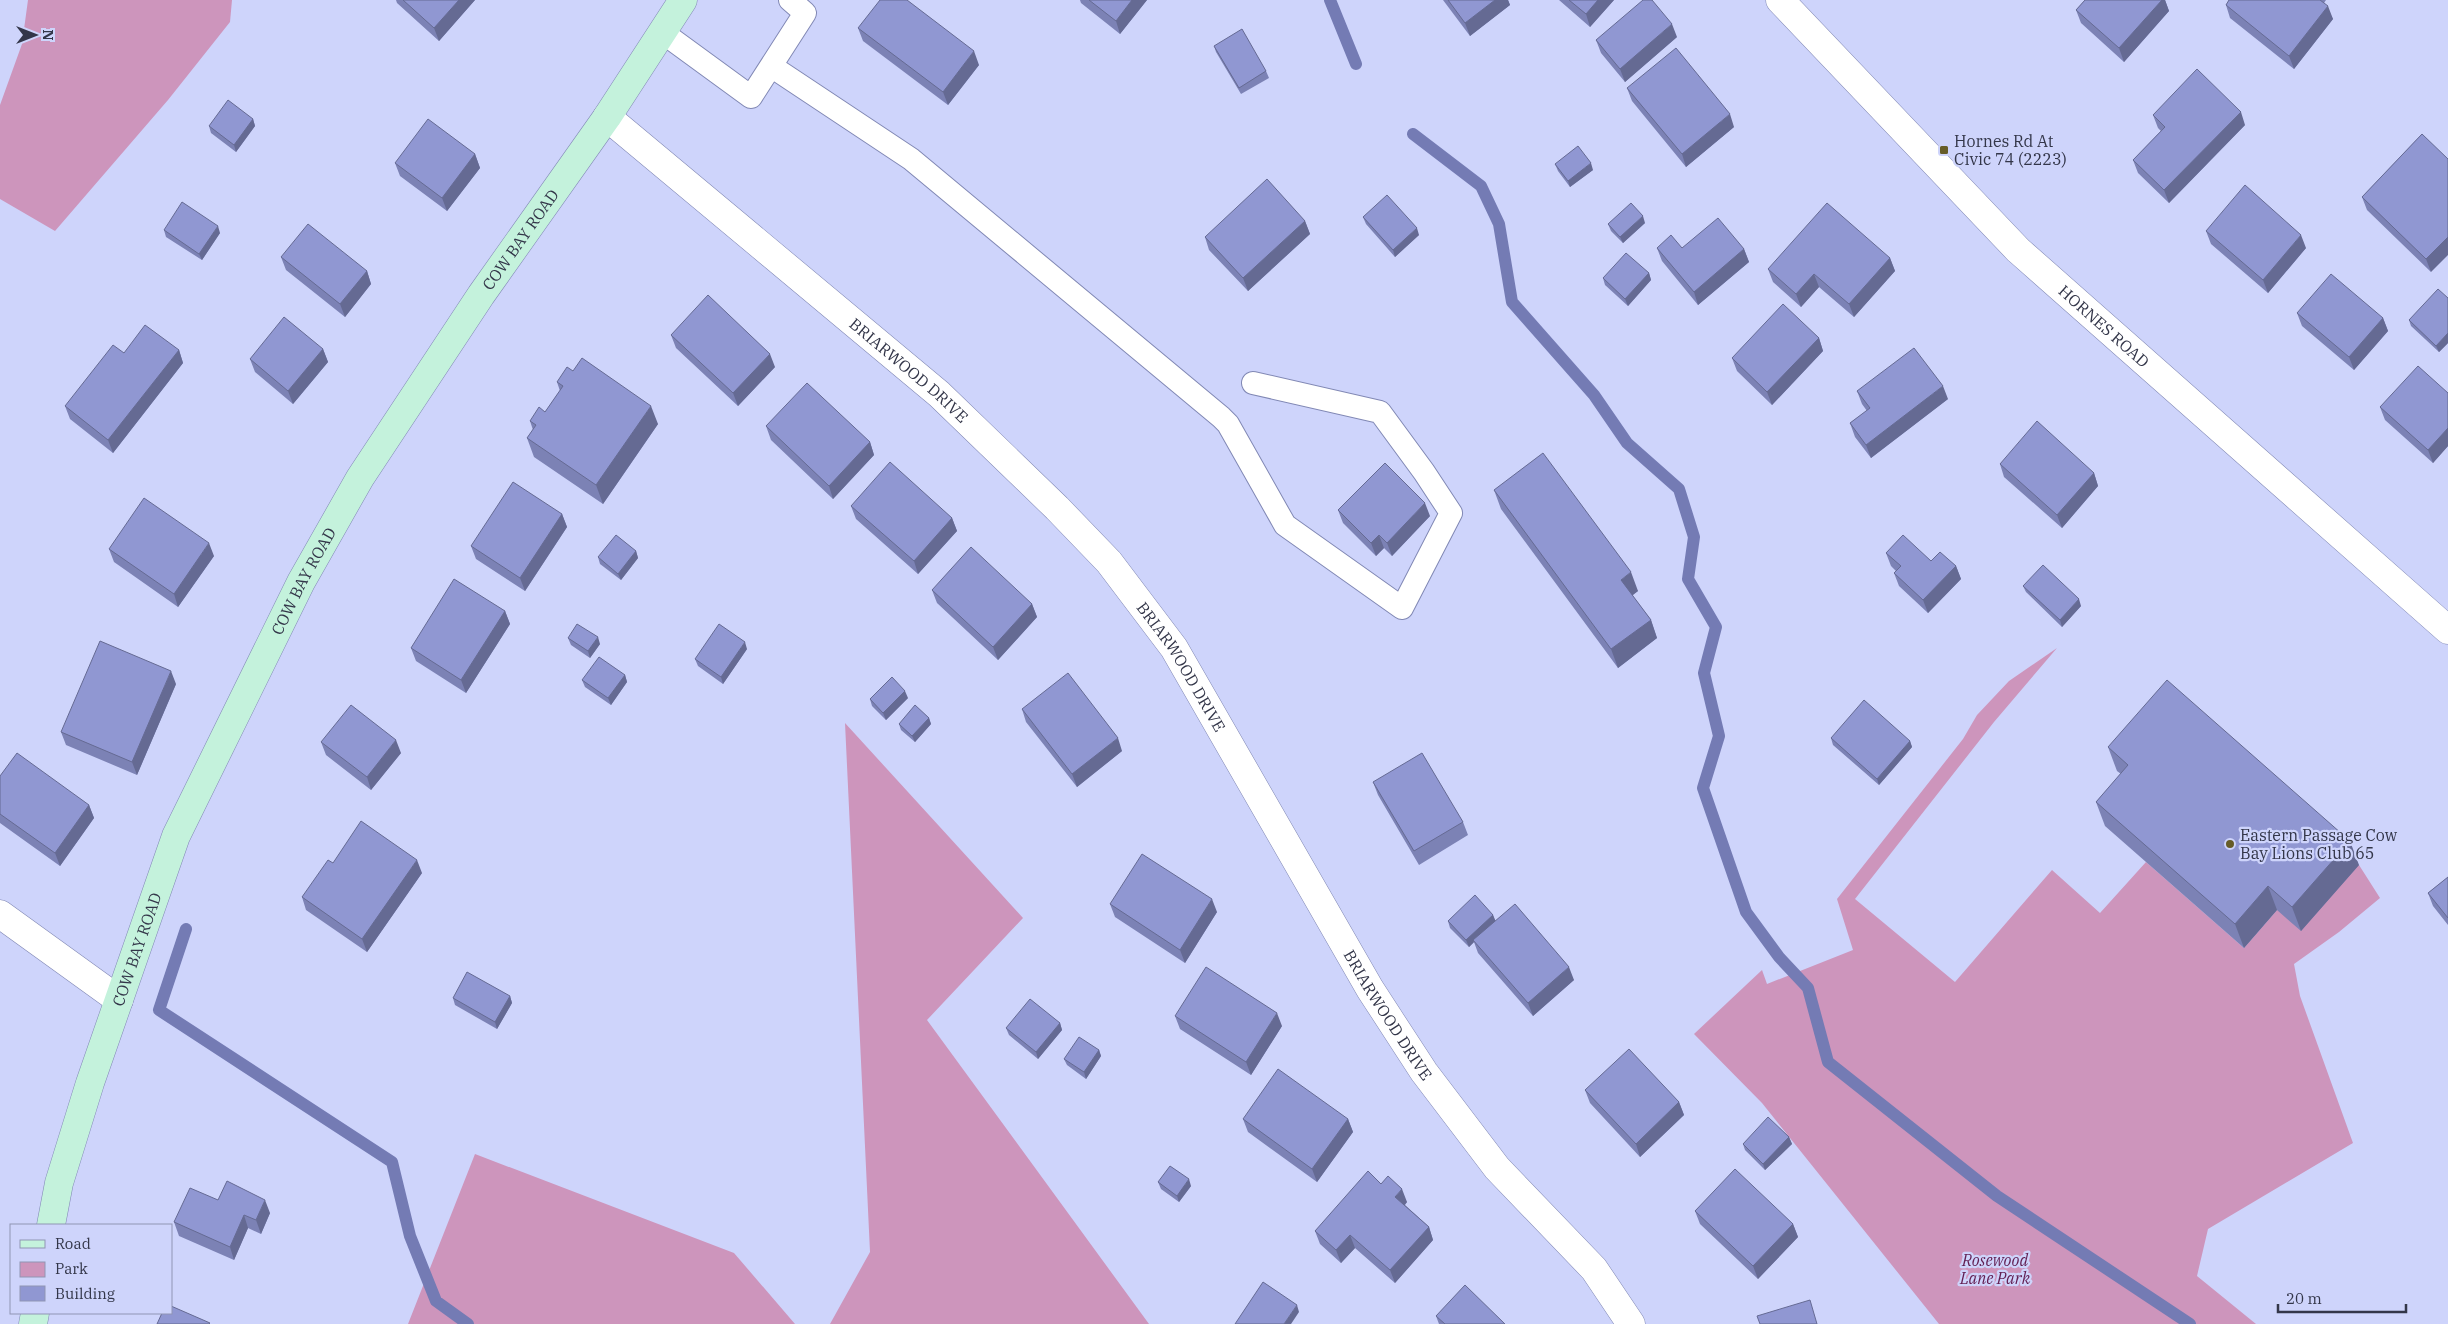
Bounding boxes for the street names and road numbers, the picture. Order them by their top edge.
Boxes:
street label: COW BAY ROAD [478,185,563,294]
street label: HORNES ROAD [2054,281,2154,371]
street label: BRIARWOOD DRIVE [845,314,972,427]
street label: COW BAY ROAD [267,524,340,638]
street label: BRIARWOOD DRIVE [1133,598,1230,735]
street label: COW BAY ROAD [108,890,166,1009]
street label: BRIARWOOD DRIVE [1340,946,1437,1084]

